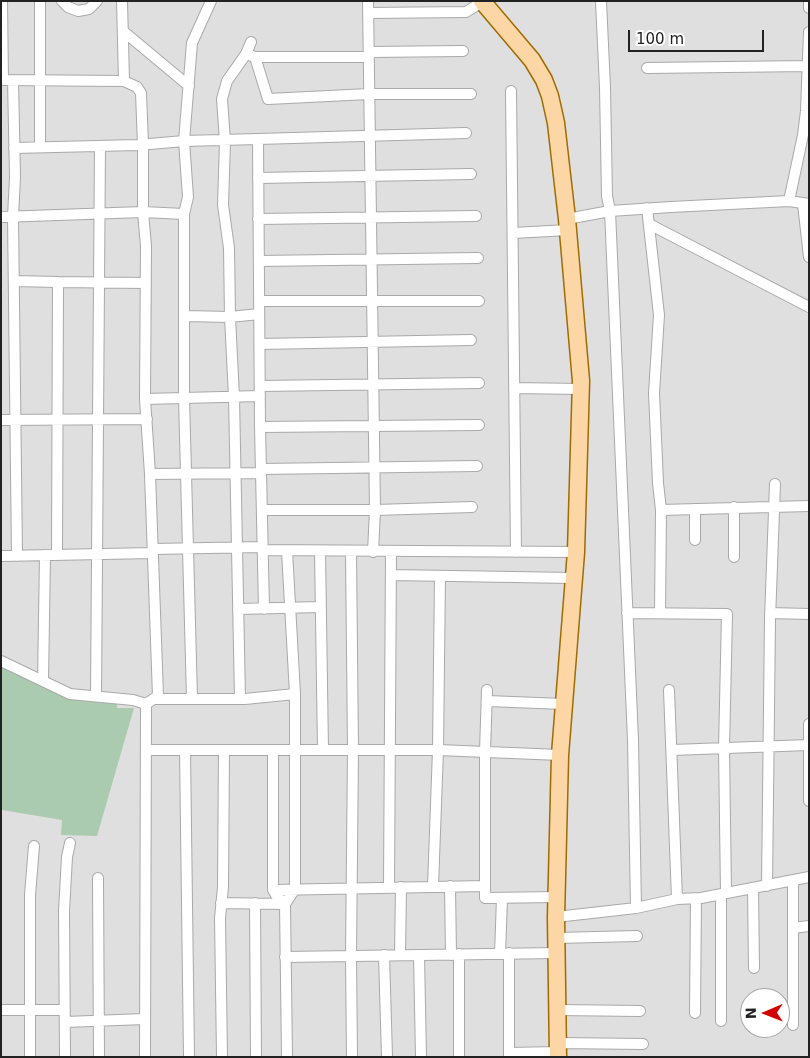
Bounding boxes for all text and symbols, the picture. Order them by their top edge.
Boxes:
scale bar [630,20,766,52]
text: 100 m [636,30,684,48]
north arrow [740,988,790,1038]
text: N [743,1007,759,1019]

